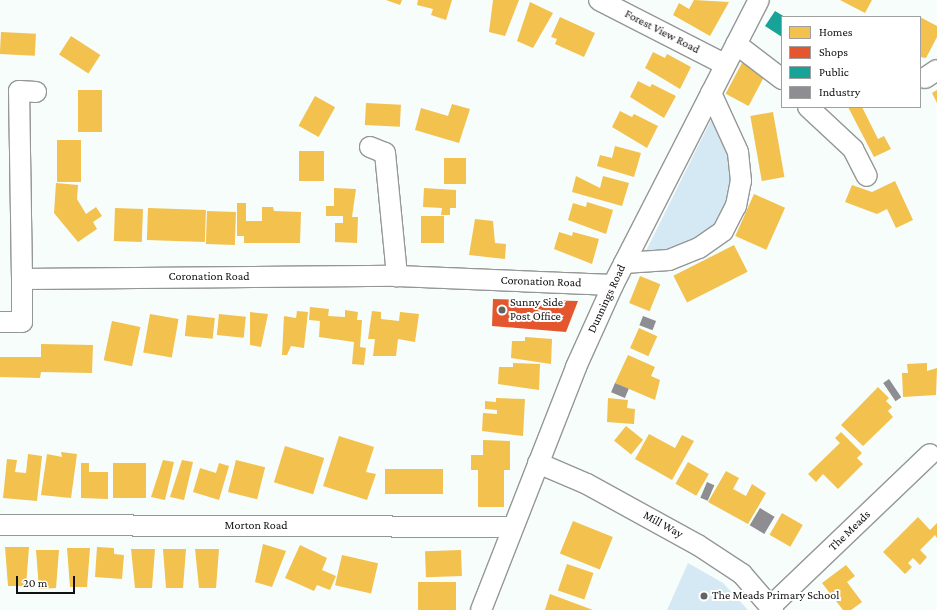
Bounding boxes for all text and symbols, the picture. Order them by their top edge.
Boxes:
street label: Forest View Road [622,7,702,57]
legend [781,16,921,108]
text: Homes [819,25,852,39]
text: Shops [819,45,848,59]
text: Public [819,65,849,79]
text: Industry [819,85,860,99]
street label: Dunnings Road [585,262,629,336]
street label: Coronation Road [168,270,250,284]
street label: Coronation Road [500,273,582,291]
place label: Sunny Side Post Office [510,296,563,324]
marker: Sunny Side Post Office [497,305,507,315]
street label: Mill Way [641,508,685,542]
street label: The Meads [826,508,874,554]
street label: Morton Road [224,519,288,533]
scale bar [18,568,77,594]
text: 20 m [23,576,47,590]
place label: The Meads Primary School [712,589,839,603]
marker: The Meads Primary School [699,591,709,601]

